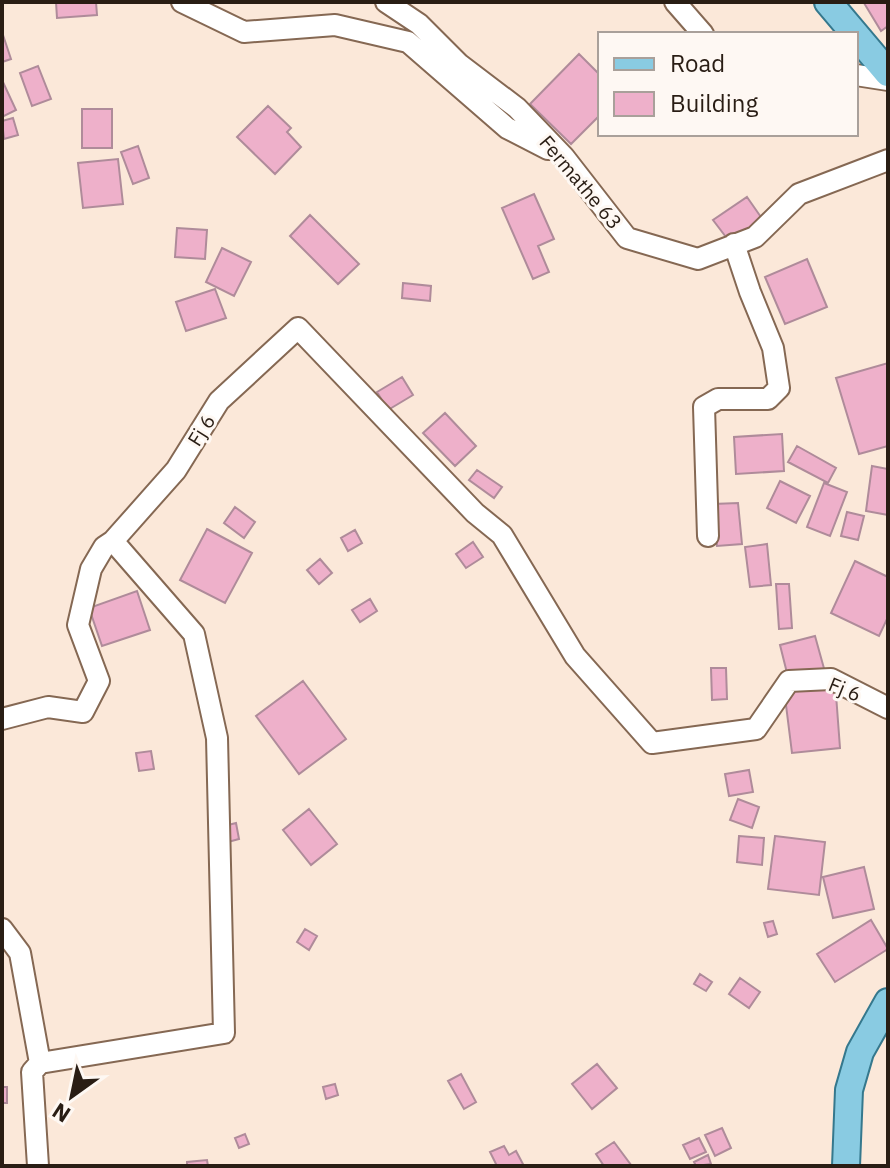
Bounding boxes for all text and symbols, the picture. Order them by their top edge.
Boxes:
legend [598,32,858,136]
text: Road [670,47,725,79]
text: Building [670,87,758,119]
street label: Fermathe 63 [534,129,628,235]
street label: Fj 6 [181,409,221,451]
street label: Fj 6 [825,670,865,708]
north arrow [32,1056,112,1136]
text: N [46,1097,75,1130]

